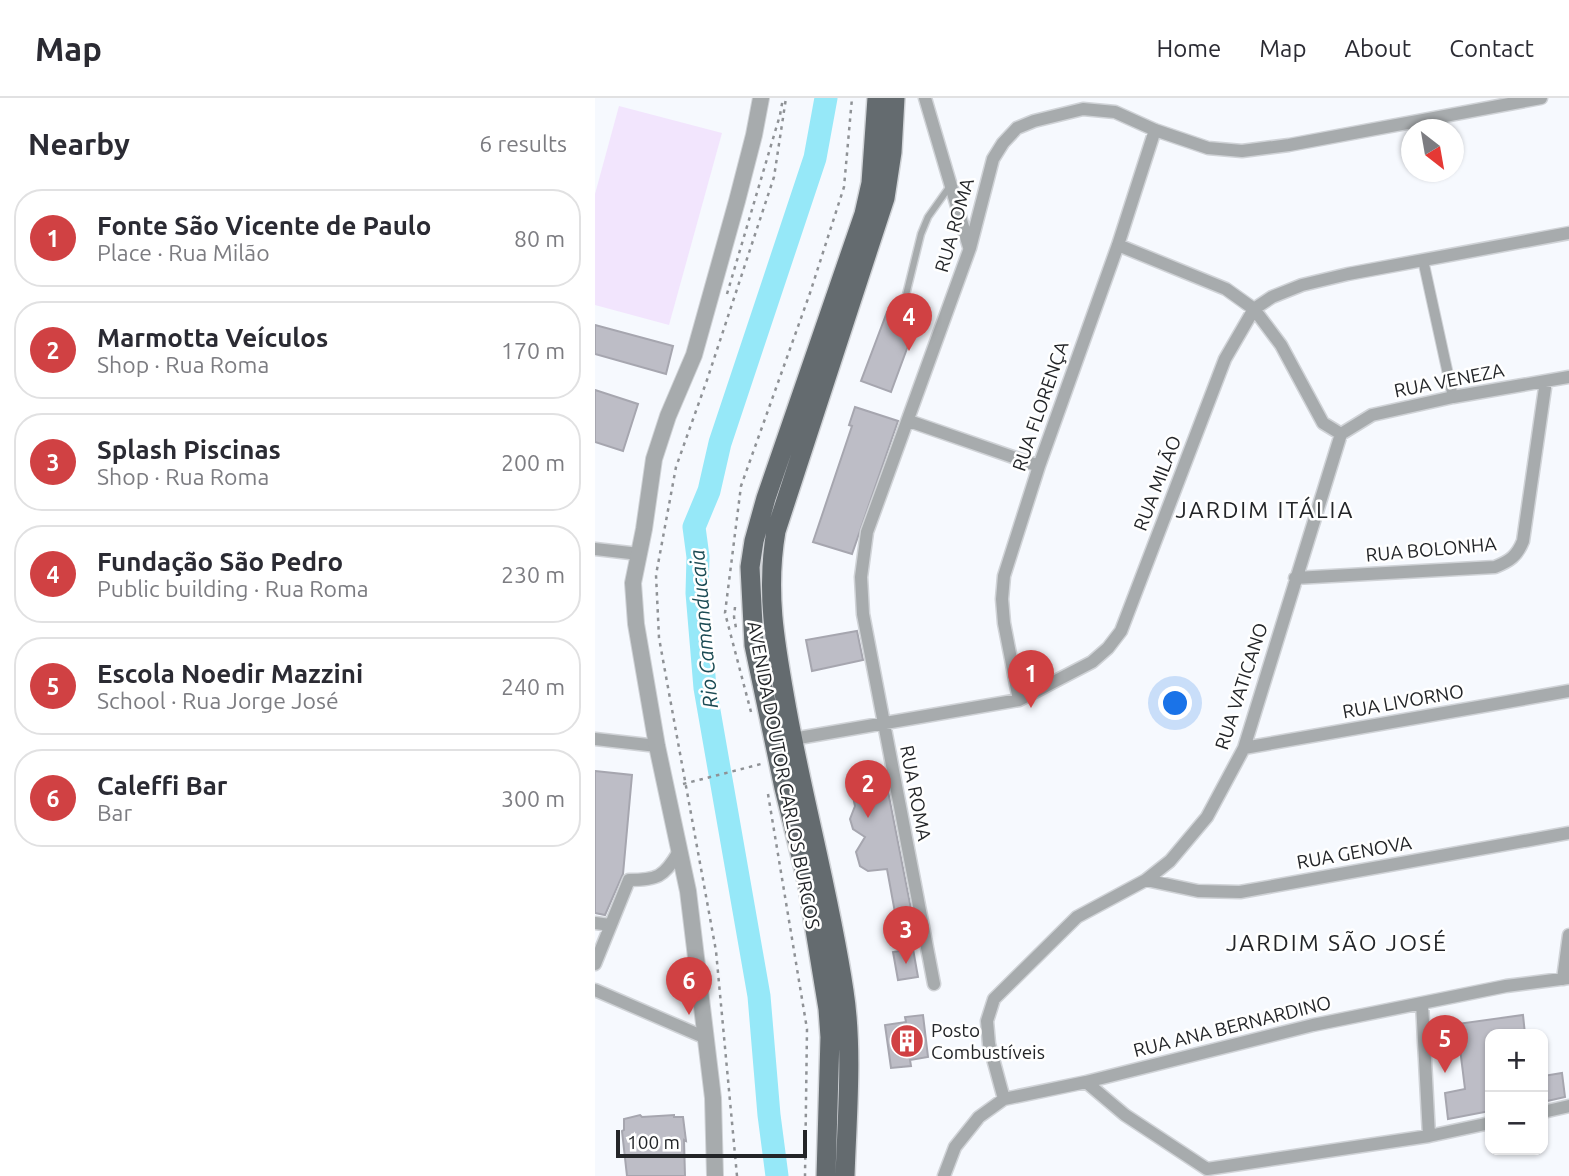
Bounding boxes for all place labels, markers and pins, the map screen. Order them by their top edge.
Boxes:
pin: 4 [886,293,932,351]
pin: 1 [1008,650,1054,708]
pin: 2 [845,760,891,818]
pin: 3 [883,906,929,964]
pin: 6 [666,957,712,1015]
pin: 5 [1422,1015,1468,1073]
place label: Posto Combustíveis [931,1019,1045,1063]
building icon: Posto Combustíveis [888,1022,926,1060]

